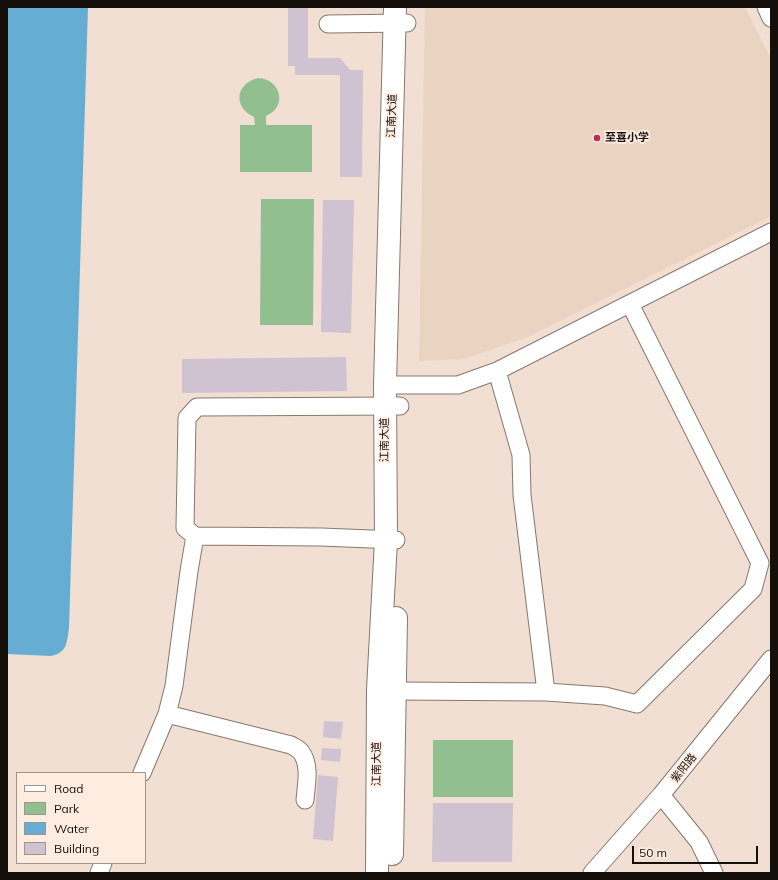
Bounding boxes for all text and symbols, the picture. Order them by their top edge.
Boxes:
street label: 江南大道 [385,94,399,138]
place label: 至喜小学 [605,131,649,145]
marker: 至喜小学 [592,133,602,143]
street label: 江南大道 [378,418,392,462]
street label: 江南大道 [370,742,384,786]
street label: 紫阳路 [668,751,700,785]
legend [16,772,146,864]
text: Road [54,781,83,796]
text: Park [54,801,79,816]
text: Water [54,821,89,836]
scale bar [634,838,760,864]
text: Building [54,841,99,856]
text: 50 m [639,845,667,860]

